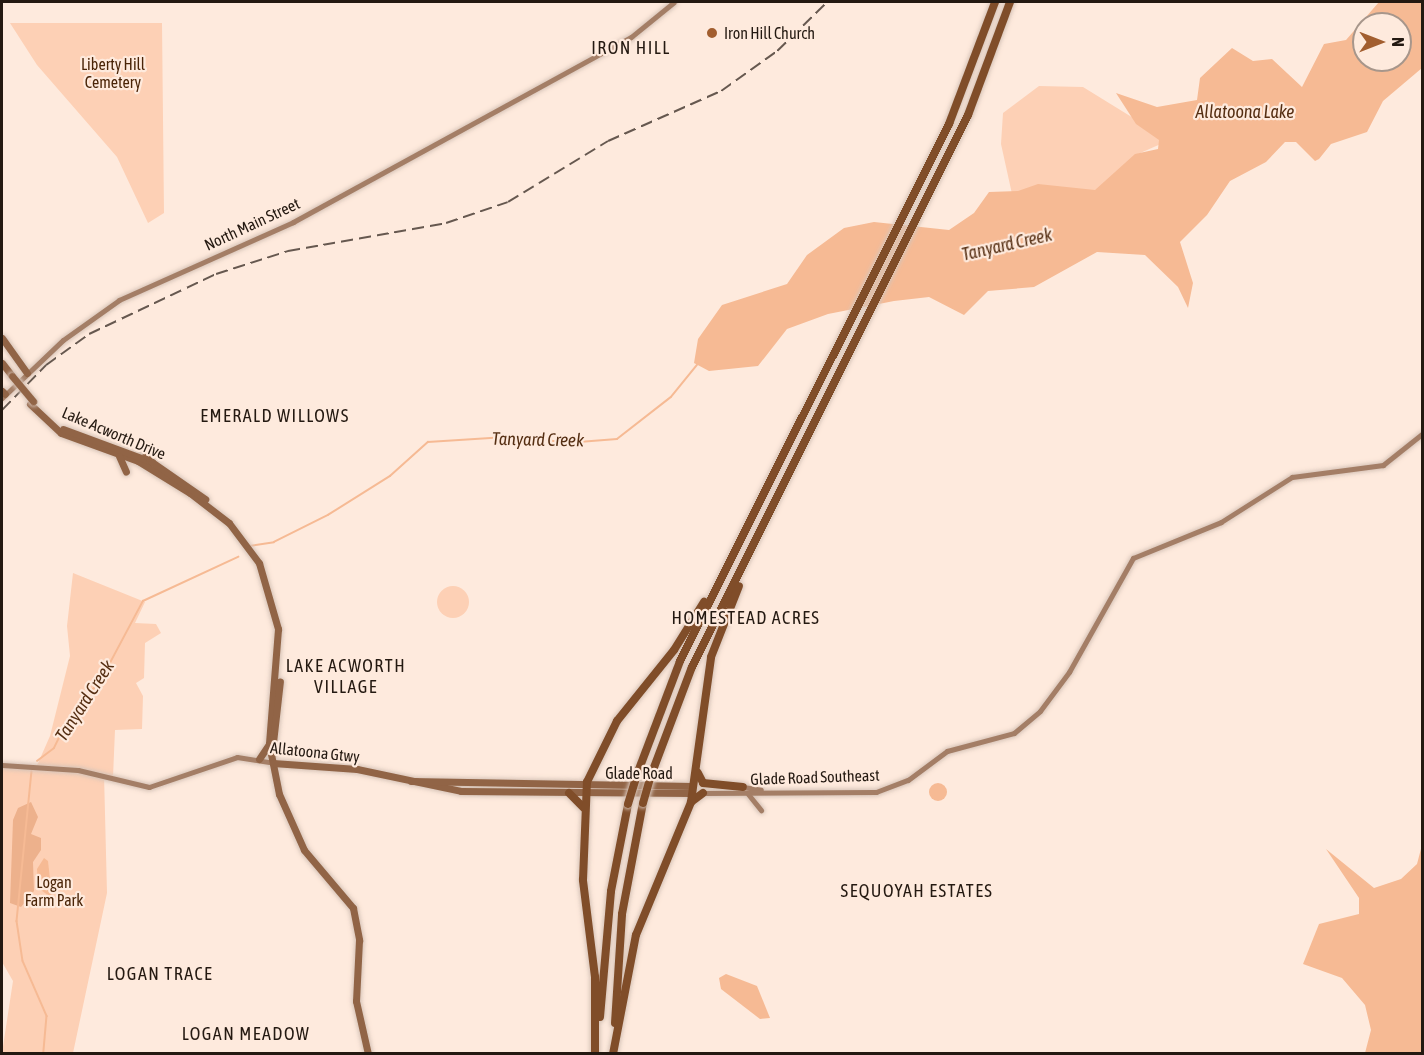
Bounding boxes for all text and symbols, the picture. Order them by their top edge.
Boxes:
north arrow [1352,12,1412,72]
place label: Iron Hill Church [724,23,815,43]
marker: Iron Hill Church [705,26,719,40]
district label: IRON HILL [591,37,671,59]
text: N [1389,37,1407,47]
park label: Liberty Hill Cemetery [81,54,145,92]
water label: Allatoona Lake [1195,101,1295,123]
street label: North Main Street [201,194,303,254]
water label: Tanyard Creek [960,224,1054,266]
street label: Lake Acworth Drive [59,403,169,463]
district label: EMERALD WILLOWS [200,405,350,427]
water label: Tanyard Creek [492,428,584,452]
district label: HOMESTEAD ACRES [672,607,820,629]
district label: LAKE ACWORTH VILLAGE [286,656,406,698]
water label: Tanyard Creek [51,657,119,745]
street label: Allatoona Gtwy [269,738,361,766]
street label: Glade Road [605,763,673,783]
street label: Glade Road Southeast [750,765,880,789]
park label: Logan Farm Park [25,872,83,910]
district label: SEQUOYAH ESTATES [841,880,993,902]
district label: LOGAN TRACE [107,963,213,985]
district label: LOGAN MEADOW [182,1023,310,1045]

